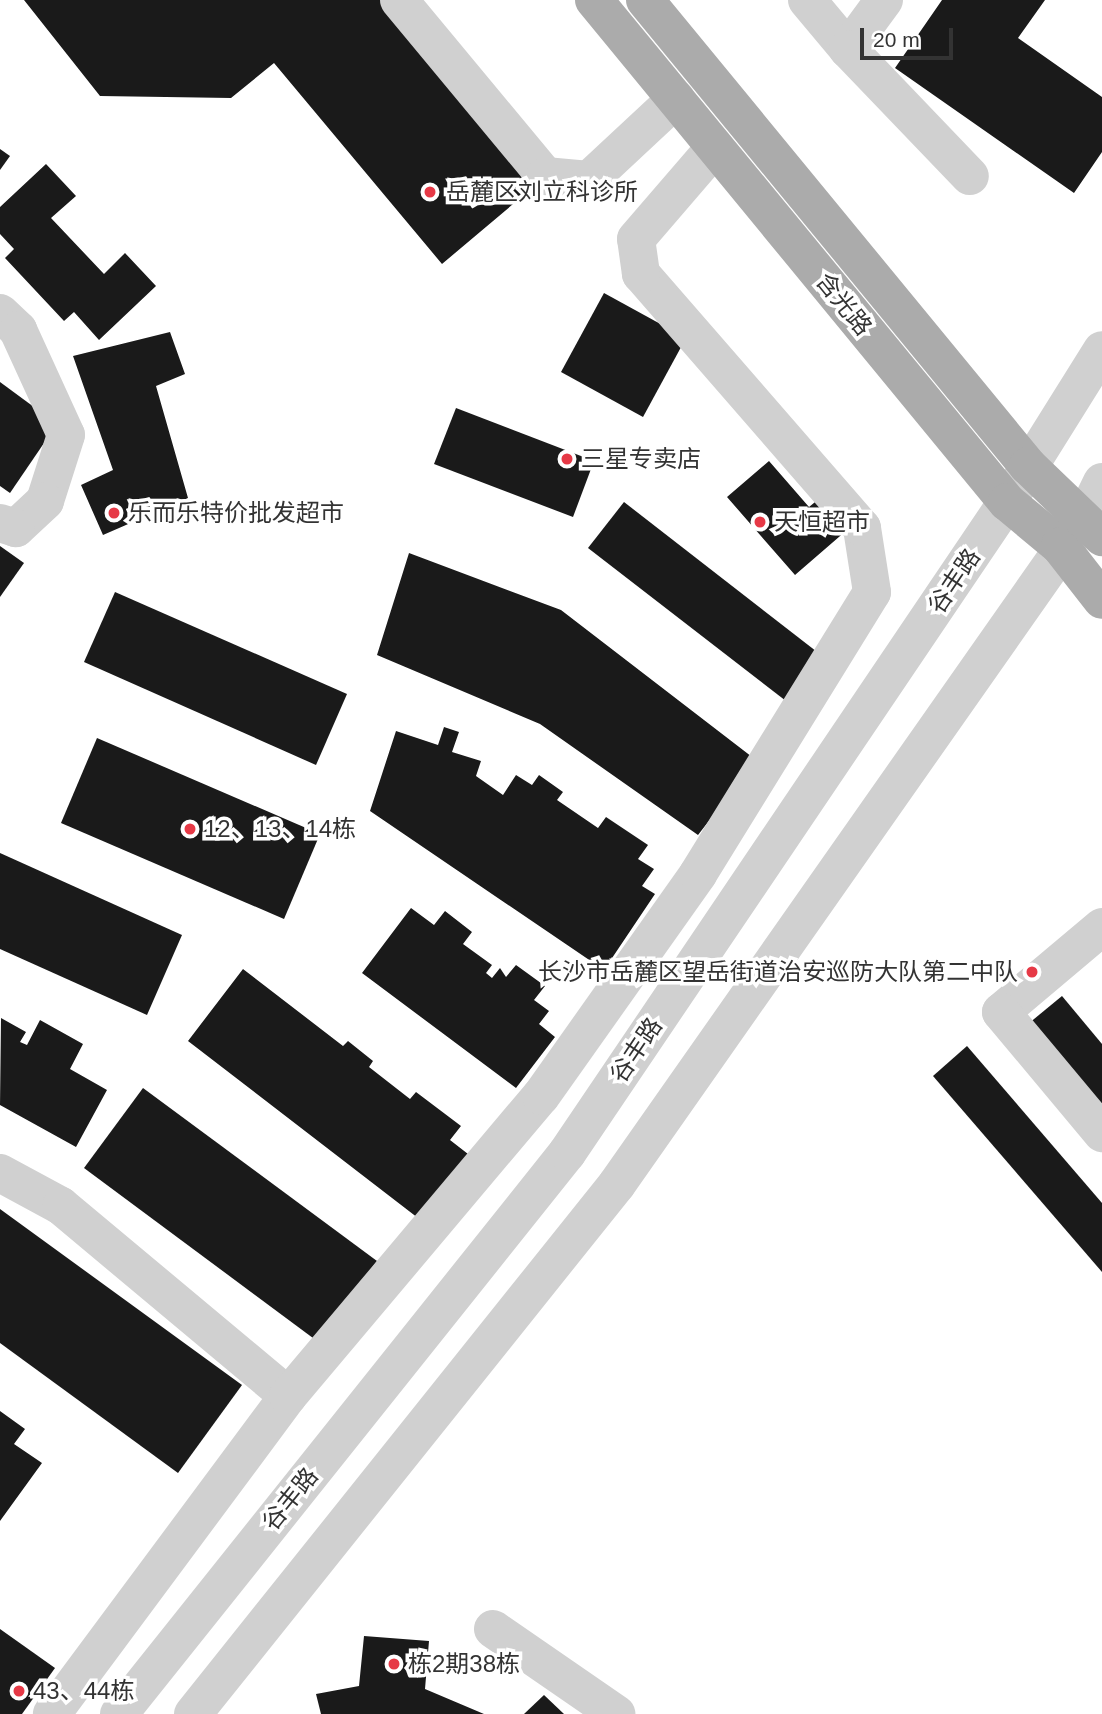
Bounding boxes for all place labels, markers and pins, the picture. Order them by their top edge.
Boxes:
place label: 岳麓区刘立科诊所 [446,178,638,206]
marker: 岳麓区刘立科诊所 [420,182,440,202]
place label: 三星专卖店 [581,445,701,473]
marker: 三星专卖店 [559,451,575,467]
place label: 乐而乐特价批发超市 [128,499,344,527]
marker: 乐而乐特价批发超市 [106,505,122,521]
place label: 天恒超市 [774,508,870,536]
marker: 天恒超市 [752,514,768,530]
place label: 12、13、14栋 [204,815,356,843]
marker: 12、13、14栋 [182,821,198,837]
place label: 长沙市岳麓区望岳街道治安巡防大队第二中队 [538,958,1018,986]
marker: 长沙市岳麓区望岳街道治安巡防大队第二中队 [1024,964,1040,980]
place label: 栋2期38栋 [408,1650,520,1678]
marker: 栋2期38栋 [386,1656,402,1672]
place label: 43、44栋 [33,1677,134,1705]
marker: 43、44栋 [11,1683,27,1699]

